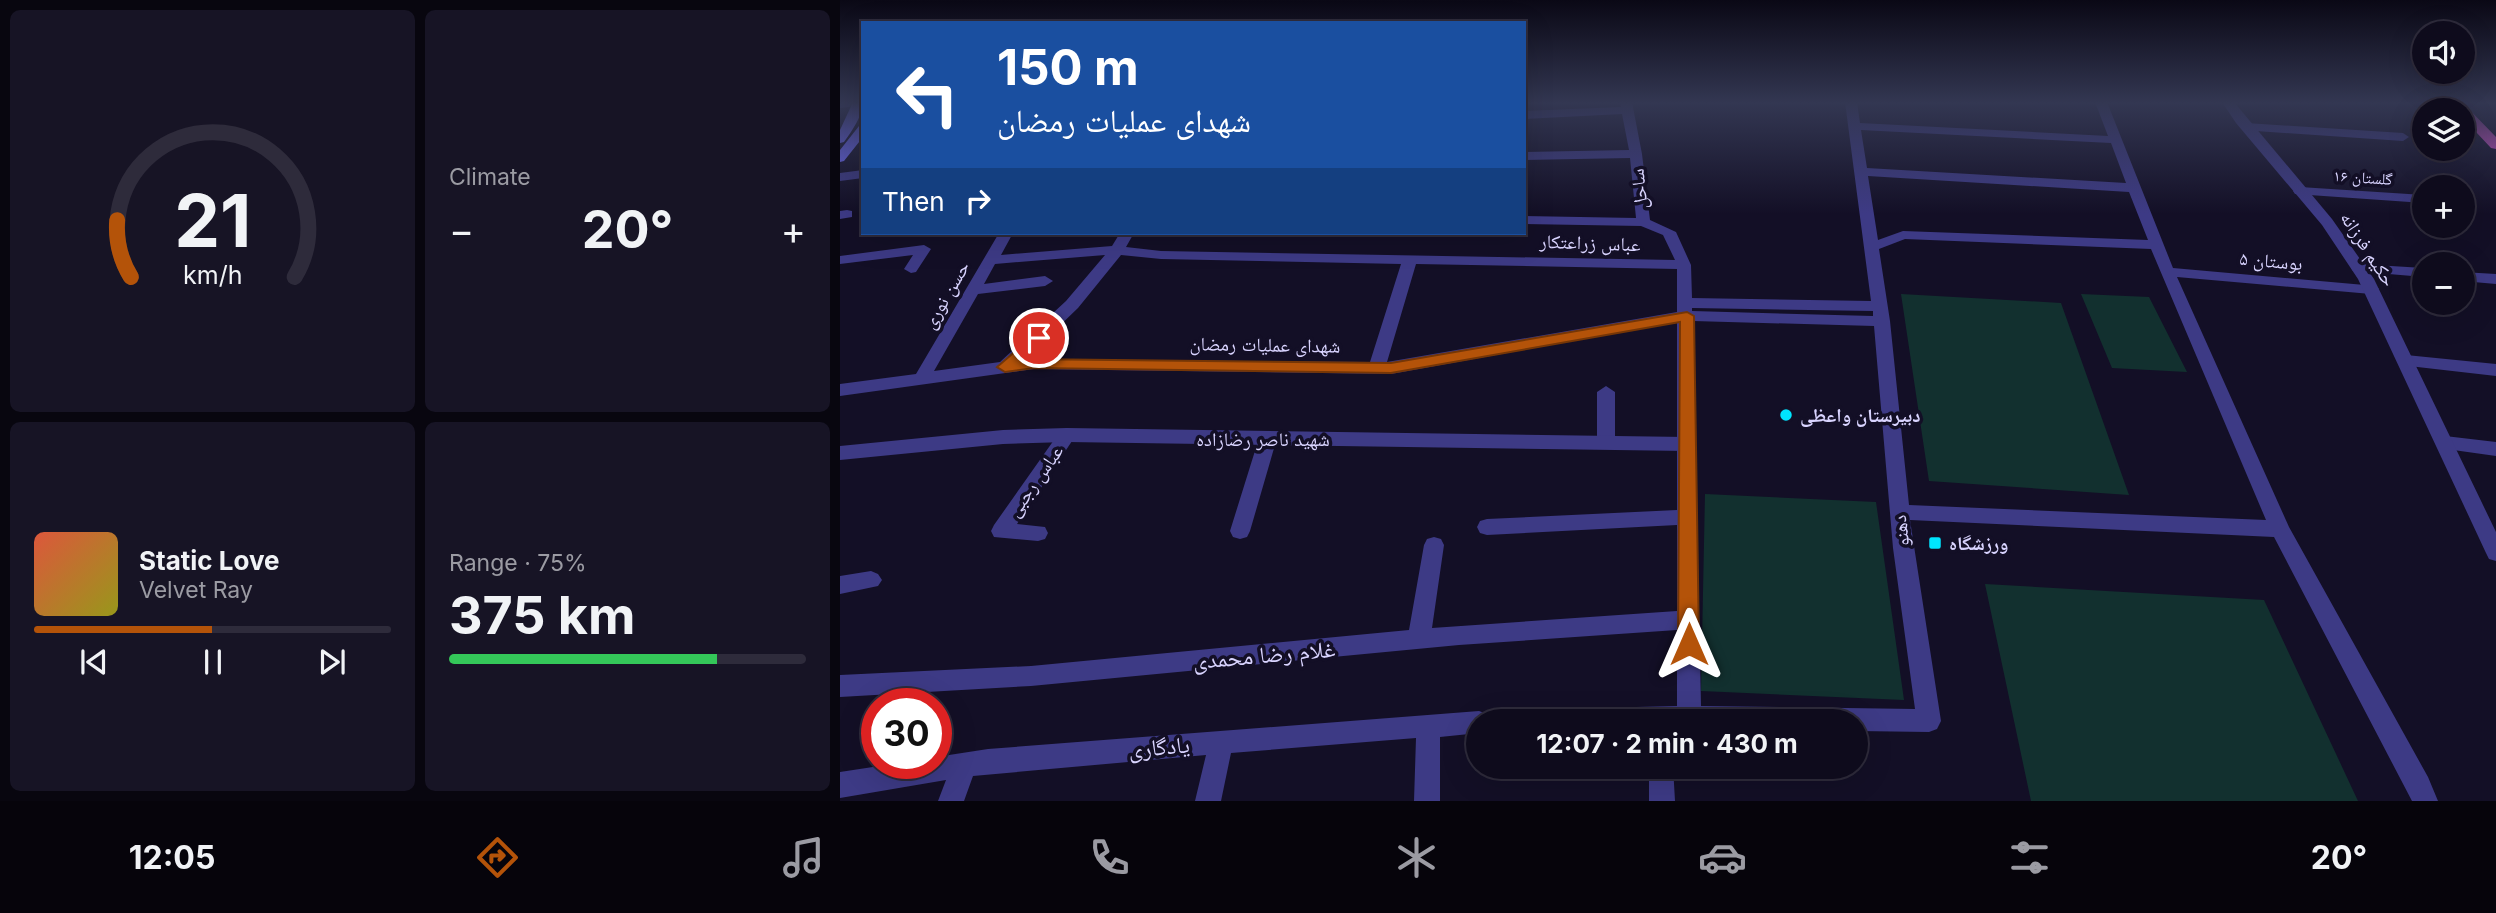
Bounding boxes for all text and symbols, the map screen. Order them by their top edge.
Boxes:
map controls [2412,21,2475,315]
button: sound [2412,21,2475,84]
text: 150 m [997,38,1139,97]
icon: left [882,49,973,140]
button: layers [2412,98,2475,161]
text: شهدای عملیات رمضان [997,101,1251,140]
text: Climate [449,163,531,191]
street label: گلستان ۱۶ [2333,165,2394,190]
street label: ساحل [1625,168,1653,210]
button: + [2412,175,2475,238]
text: 21 [174,176,251,265]
icon: right [959,182,997,220]
text: Then [882,186,945,217]
text: 20° [582,198,673,261]
text: − [449,207,474,253]
text: + [781,207,806,253]
street label: حکیم فرزانه [2335,207,2401,291]
street label: عباس زراعتکار [1538,230,1641,256]
street label: بوستان ۵ [2238,247,2304,275]
button: − [2412,252,2475,315]
street label: حسن نوری [917,257,975,333]
text: km/h [183,260,242,290]
pin [1009,308,1069,368]
icon: arrive [1020,319,1058,357]
street label: شهدای عملیات رمضان [1189,332,1341,358]
place label: دبیرستان واعظی [1800,404,1921,427]
marker: دبیرستان واعظی [1778,407,1794,423]
street label: شهید ناصر رضازاده [1196,428,1330,451]
street label: عباس رجبی [1002,440,1068,521]
street label: دهنو [1888,514,1914,548]
place label: ورزشگاه [1949,532,2009,555]
marker: ورزشگاه [1927,535,1943,551]
text: Static Love [139,545,280,576]
text: Range · 75% [449,549,587,577]
text: Velvet Ray [139,576,253,604]
text: 375 km [449,584,635,647]
position arrow [1652,607,1726,681]
street label: غلام رضا محمدی [1192,635,1337,677]
icon: previous [75,643,113,681]
icon: pause [194,643,232,681]
icon: next [313,643,351,681]
speed limit sign: 30 [861,688,952,779]
text: 12:07 · 2 min · 430 m [1536,728,1798,759]
street label: یادگاری [1127,730,1191,764]
icon: directions [473,833,522,882]
icon: music [779,833,828,882]
icon: phone [1085,833,1134,882]
icon: climate [1392,833,1441,882]
icon: car [1698,833,1747,882]
icon: filters [2005,833,2054,882]
text: 12:05 [129,838,215,877]
text: 20° [2311,838,2367,877]

